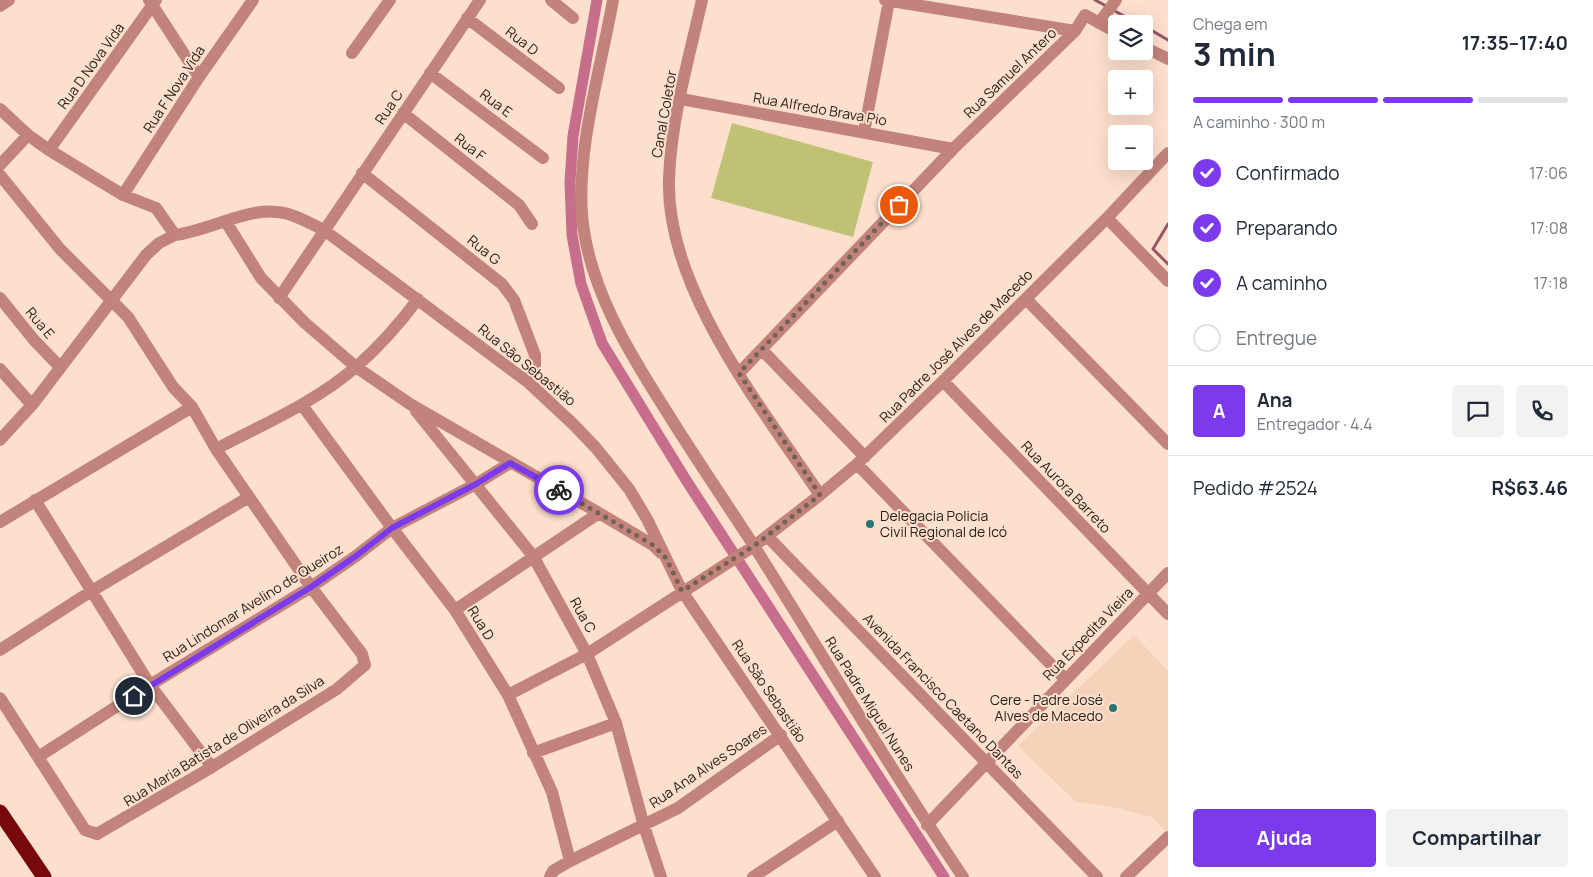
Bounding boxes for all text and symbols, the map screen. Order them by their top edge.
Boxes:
text: Chega em [1193,13,1268,35]
map controls [1108,15,1153,170]
button: layers [1108,15,1153,60]
street label: Rua D Nova Vida [53,19,128,113]
street label: Rua D [502,22,543,60]
street label: Rua Samuel Antero [959,23,1060,122]
text: 17:35–17:40 [1462,30,1568,56]
text: 3 min [1193,32,1276,76]
street label: Rua F Nova Vida [138,42,209,136]
street label: Canal Coletor [646,69,681,159]
button: + [1108,70,1153,115]
street label: Rua E [476,84,516,121]
street label: Rua C [370,86,407,128]
street label: Rua Alfredo Brava Pio [752,87,888,130]
text: A caminho · 300 m [1193,111,1325,133]
button: − [1108,125,1153,170]
street label: Rua F [451,128,490,165]
icon: check [1193,159,1221,187]
text: Confirmado [1236,160,1340,186]
text: 17:06 [1529,162,1568,184]
pin [878,184,920,226]
icon: bag [885,191,913,219]
icon: check [1193,214,1221,242]
text: Preparando [1236,215,1338,241]
text: 17:08 [1530,217,1568,239]
street label: Rua G [464,230,505,269]
street label: Rua Padre José Alves de Macedo [875,265,1036,426]
icon: check [1193,269,1221,297]
text: A caminho [1236,270,1327,296]
text: 17:18 [1533,272,1568,294]
street label: Rua E [22,303,59,342]
street label: Rua São Sebastião [475,319,580,410]
text: Entregue [1236,325,1317,351]
button: chat [1452,385,1504,437]
button: phone [1516,385,1568,437]
text: Ana [1257,387,1293,413]
text: A [1213,398,1225,424]
text: Entregador · 4.4 [1257,413,1373,435]
street label: Rua Aurora Barreto [1017,436,1115,537]
courier [534,465,584,515]
text: Pedido #2524 [1193,475,1318,501]
text: R$63.46 [1492,475,1568,501]
icon: bike [545,476,573,504]
place label: Delegacia Policia Civil Regional de Icó [880,506,1007,541]
marker: Delegacia Policia Civil Regional de Icó [864,518,876,530]
street label: Rua Lindomar Avelino de Queiroz [159,539,346,666]
street label: Rua Expedita Vieira [1038,583,1137,684]
street label: Rua C [566,594,601,636]
street label: Rua D [464,602,499,644]
street label: Avenida Francisco Caetano Dantas [859,609,1028,783]
street label: Rua Padre Miguel Nunes [821,633,920,775]
street label: Rua São Sebastião [728,636,811,746]
street label: Rua Maria Batista de Oliveira da Silva [120,671,328,810]
pin [113,675,155,717]
icon: home [120,682,148,710]
place label: Cere - Padre José Alves de Macedo [990,690,1103,725]
marker: Cere - Padre José Alves de Macedo [1107,702,1119,714]
street label: Rua Ana Alves Soares [645,719,770,812]
button: Ajuda [1193,809,1376,867]
button: Compartilhar [1386,809,1568,867]

